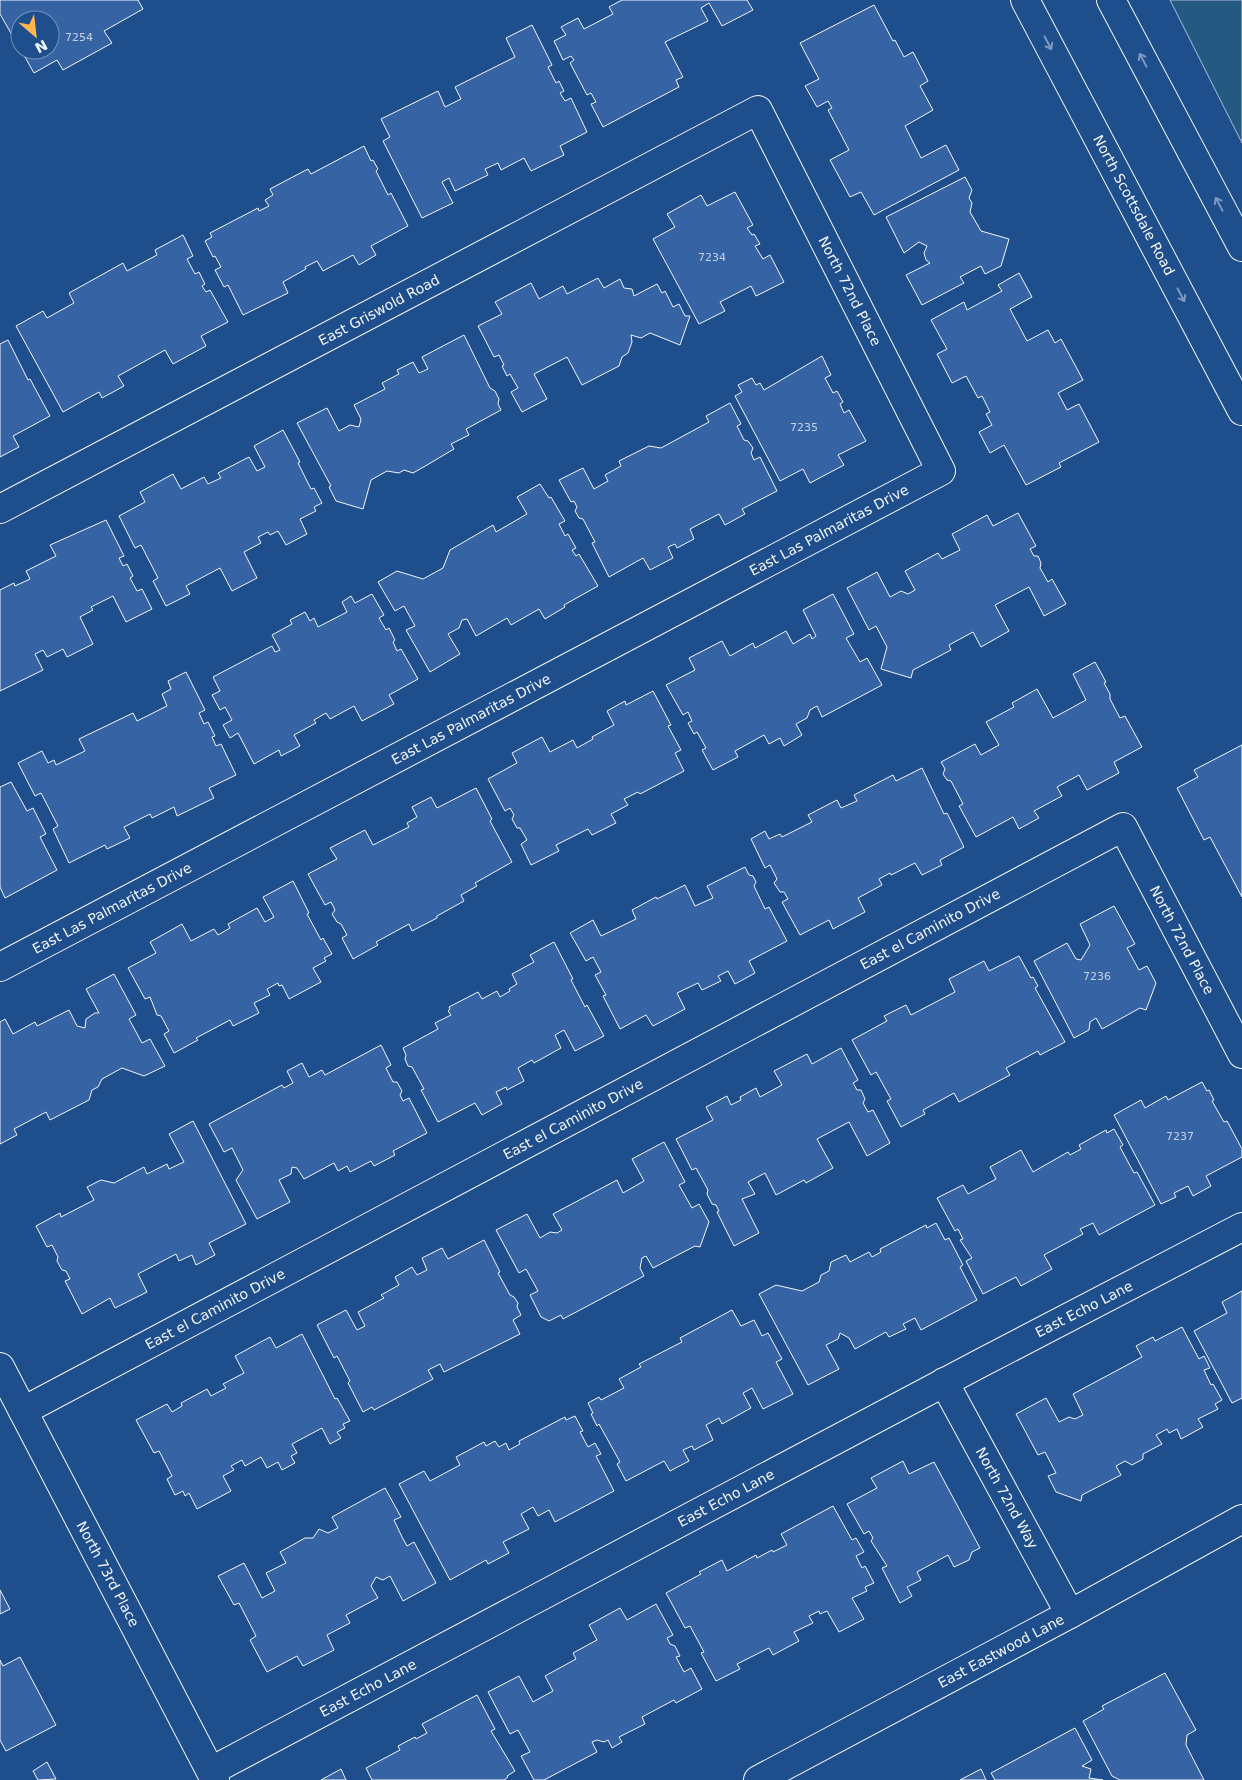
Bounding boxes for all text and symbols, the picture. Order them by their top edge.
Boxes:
north arrow [10,10,60,60]
house number: 7254 [65,31,93,44]
one-way arrow [1044,35,1053,50]
text: N [32,37,50,56]
one-way arrow [1138,53,1147,68]
street label: North Scottsdale Road [1090,132,1178,278]
one-way arrow [1214,197,1223,212]
street label: North 72nd Place [815,234,885,348]
house number: 7234 [698,251,726,264]
street label: East Griswold Road [316,271,442,349]
one-way arrow [1177,287,1186,302]
house number: 7235 [790,421,818,434]
street label: East Las Palmaritas Drive [747,481,911,579]
street label: East Las Palmaritas Drive [389,670,553,768]
street label: East Las Palmaritas Drive [30,859,194,957]
street label: North 72nd Place [1147,883,1217,997]
street label: East el Caminito Drive [857,885,1003,973]
house number: 7236 [1083,970,1111,983]
street label: East el Caminito Drive [500,1075,646,1163]
house number: 7237 [1166,1130,1194,1143]
street label: East el Caminito Drive [142,1265,288,1353]
street label: East Echo Lane [1033,1278,1135,1340]
street label: North 72nd Way [973,1445,1041,1551]
street label: East Echo Lane [675,1466,777,1530]
street label: North 73rd Place [73,1518,143,1630]
street label: East Eastwood Lane [935,1611,1067,1691]
street label: East Echo Lane [317,1656,419,1720]

